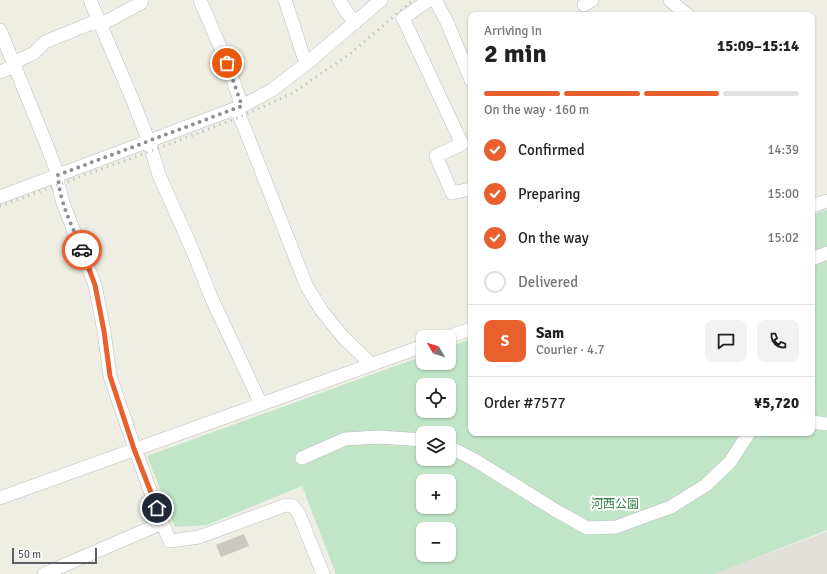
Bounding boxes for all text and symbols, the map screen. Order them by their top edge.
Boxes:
text: Arriving in [484,23,542,39]
text: 15:09–15:14 [717,37,799,55]
text: 2 min [484,38,547,70]
pin [210,46,244,80]
icon: bag [216,52,238,74]
text: On the way · 160 m [484,102,589,118]
icon: check [484,139,506,161]
text: Confirmed [518,141,585,159]
text: 14:39 [767,142,799,158]
icon: check [484,183,506,205]
text: Preparing [518,185,581,203]
text: 15:00 [767,186,799,202]
icon: check [484,227,506,249]
text: On the way [518,229,589,247]
courier [62,230,102,270]
text: 15:02 [767,230,799,246]
icon: car [71,239,93,261]
text: Delivered [518,273,578,291]
button: chat [705,320,747,362]
button: phone [757,320,799,362]
text: Sam [536,324,564,342]
north arrow [416,330,456,370]
map controls [416,330,456,562]
text: S [501,332,509,350]
text: Courier · 4.7 [536,342,605,358]
button: locate [416,378,456,418]
text: Order #7577 [484,394,566,412]
text: ¥5,720 [754,394,799,412]
button: layers [416,426,456,466]
button: + [416,474,456,514]
pin [140,491,174,525]
icon: home [146,497,168,519]
park label: 河西公園 [591,497,639,512]
button: − [416,522,456,562]
scale bar [12,546,97,565]
text: 50 m [18,548,41,561]

